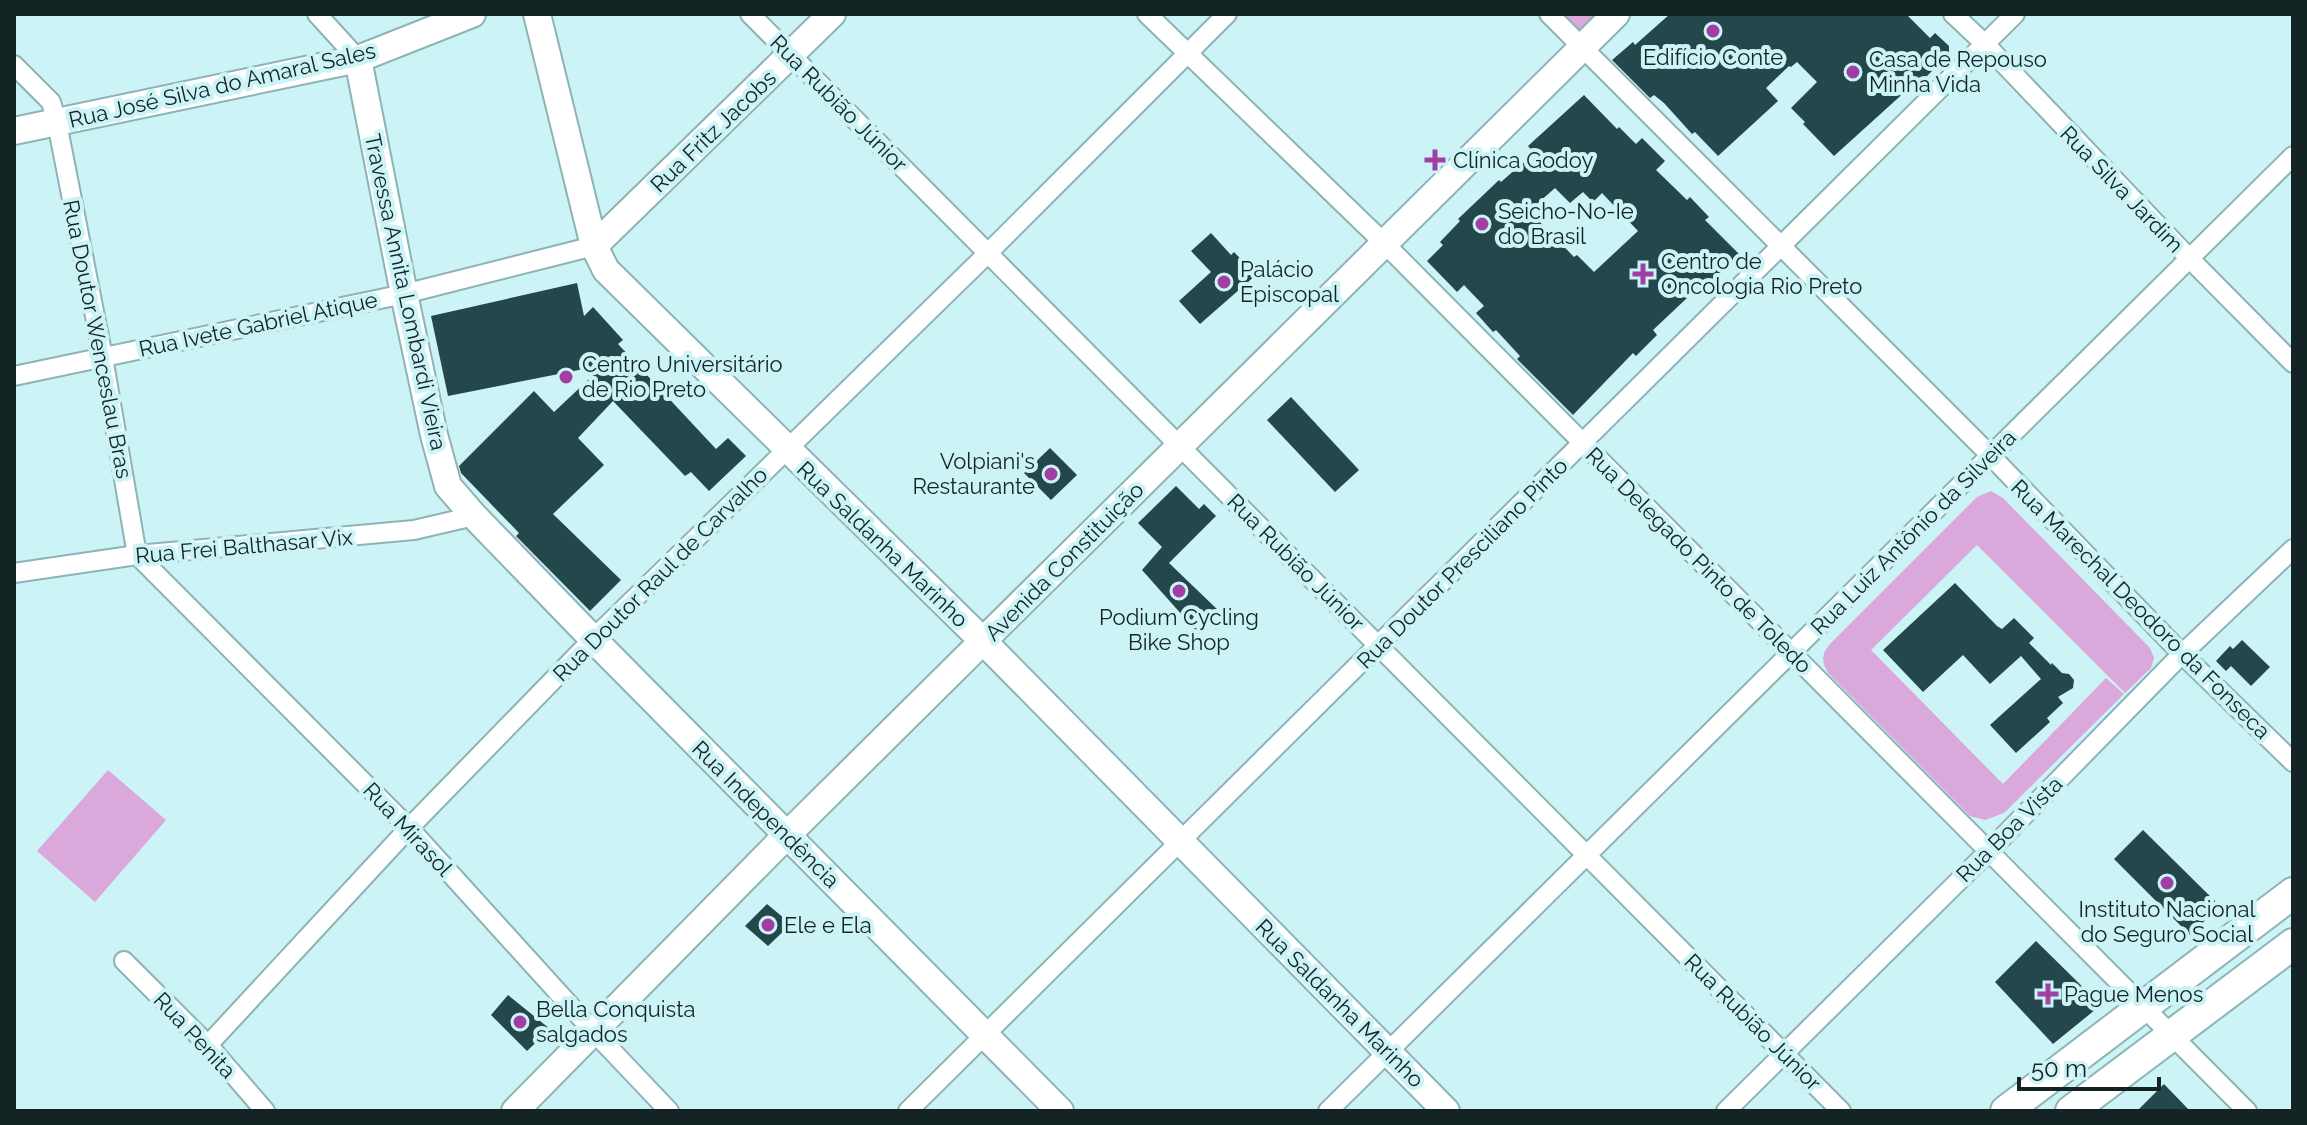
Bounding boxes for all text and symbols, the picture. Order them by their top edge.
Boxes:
marker: Edifício Conte [1704,22,1722,40]
street label: Rua Rubião Júnior [765,29,913,177]
street label: Rua José Silva do Amaral Sales [66,37,378,133]
place label: Edifício Conte [1643,44,1783,70]
place label: Casa de Repouso Minha Vida [1869,46,2047,97]
marker: Casa de Repouso Minha Vida [1844,63,1862,81]
street label: Rua Fritz Jacobs [645,65,781,197]
street label: Rua Silva Jardim [2055,120,2189,258]
street label: Travessa Annita Lombardi Vieira [360,131,452,453]
place label: Clínica Godoy [1453,147,1593,173]
marker: Clínica Godoy [1424,149,1446,171]
street label: Rua Doutor Wenceslau Bras [58,197,138,481]
place label: Seicho-No-Ie do Brasil [1498,198,1634,249]
marker: Seicho-No-Ie do Brasil [1473,215,1491,233]
place label: Centro de Oncologia Rio Preto [1661,248,1862,299]
place label: Palácio Episcopal [1240,256,1339,307]
marker: Centro de Oncologia Rio Preto [1632,263,1654,285]
marker: Palácio Episcopal [1215,273,1233,291]
street label: Rua Ivete Gabriel Atique [136,286,380,362]
place label: Centro Universitário de Rio Preto [582,351,783,402]
marker: Centro Universitário de Rio Preto [557,368,575,386]
street label: Rua Luiz Antônio da Silveira [1805,424,2021,640]
street label: Rua Delegado Pinto de Toledo [1581,442,1817,678]
place label: Volpiani's Restaurante [913,448,1035,499]
street label: Rua Doutor Presciliano Pinto [1351,452,1573,674]
street label: Rua Saldanha Marinho [792,456,974,632]
street label: Rua Doutor Raul de Carvalho [547,461,773,687]
marker: Volpiani's Restaurante [1042,465,1060,483]
street label: Rua Marechal Deodoro da Fonseca [2006,474,2276,744]
street label: Avenida Constituição [979,476,1149,646]
street label: Rua Rubião Júnior [1222,488,1370,636]
street label: Rua Frei Balthasar Vix [134,524,354,568]
marker: Podium Cycling Bike Shop [1170,582,1188,600]
place label: Podium Cycling Bike Shop [1099,604,1259,655]
street label: Rua Independência [687,735,845,893]
street label: Rua Boa Vista [1951,771,2067,887]
street label: Rua Mirasol [358,777,458,881]
marker: Instituto Nacional do Seguro Social [2158,874,2176,892]
place label: Instituto Nacional do Seguro Social [2078,896,2256,947]
place label: Ele e Ela [784,912,872,938]
street label: Rua Saldanha Marinho [1250,913,1430,1093]
marker: Ele e Ela [759,916,777,934]
street label: Rua Rubião Júnior [1679,948,1827,1096]
place label: Pague Menos [2064,981,2203,1007]
marker: Pague Menos [2039,985,2057,1003]
street label: Rua Penita [149,987,241,1083]
place label: Bella Conquista salgados [536,996,696,1047]
marker: Bella Conquista salgados [511,1013,529,1031]
scale bar [2019,1041,2159,1091]
text: 50 m [2031,1054,2087,1083]

